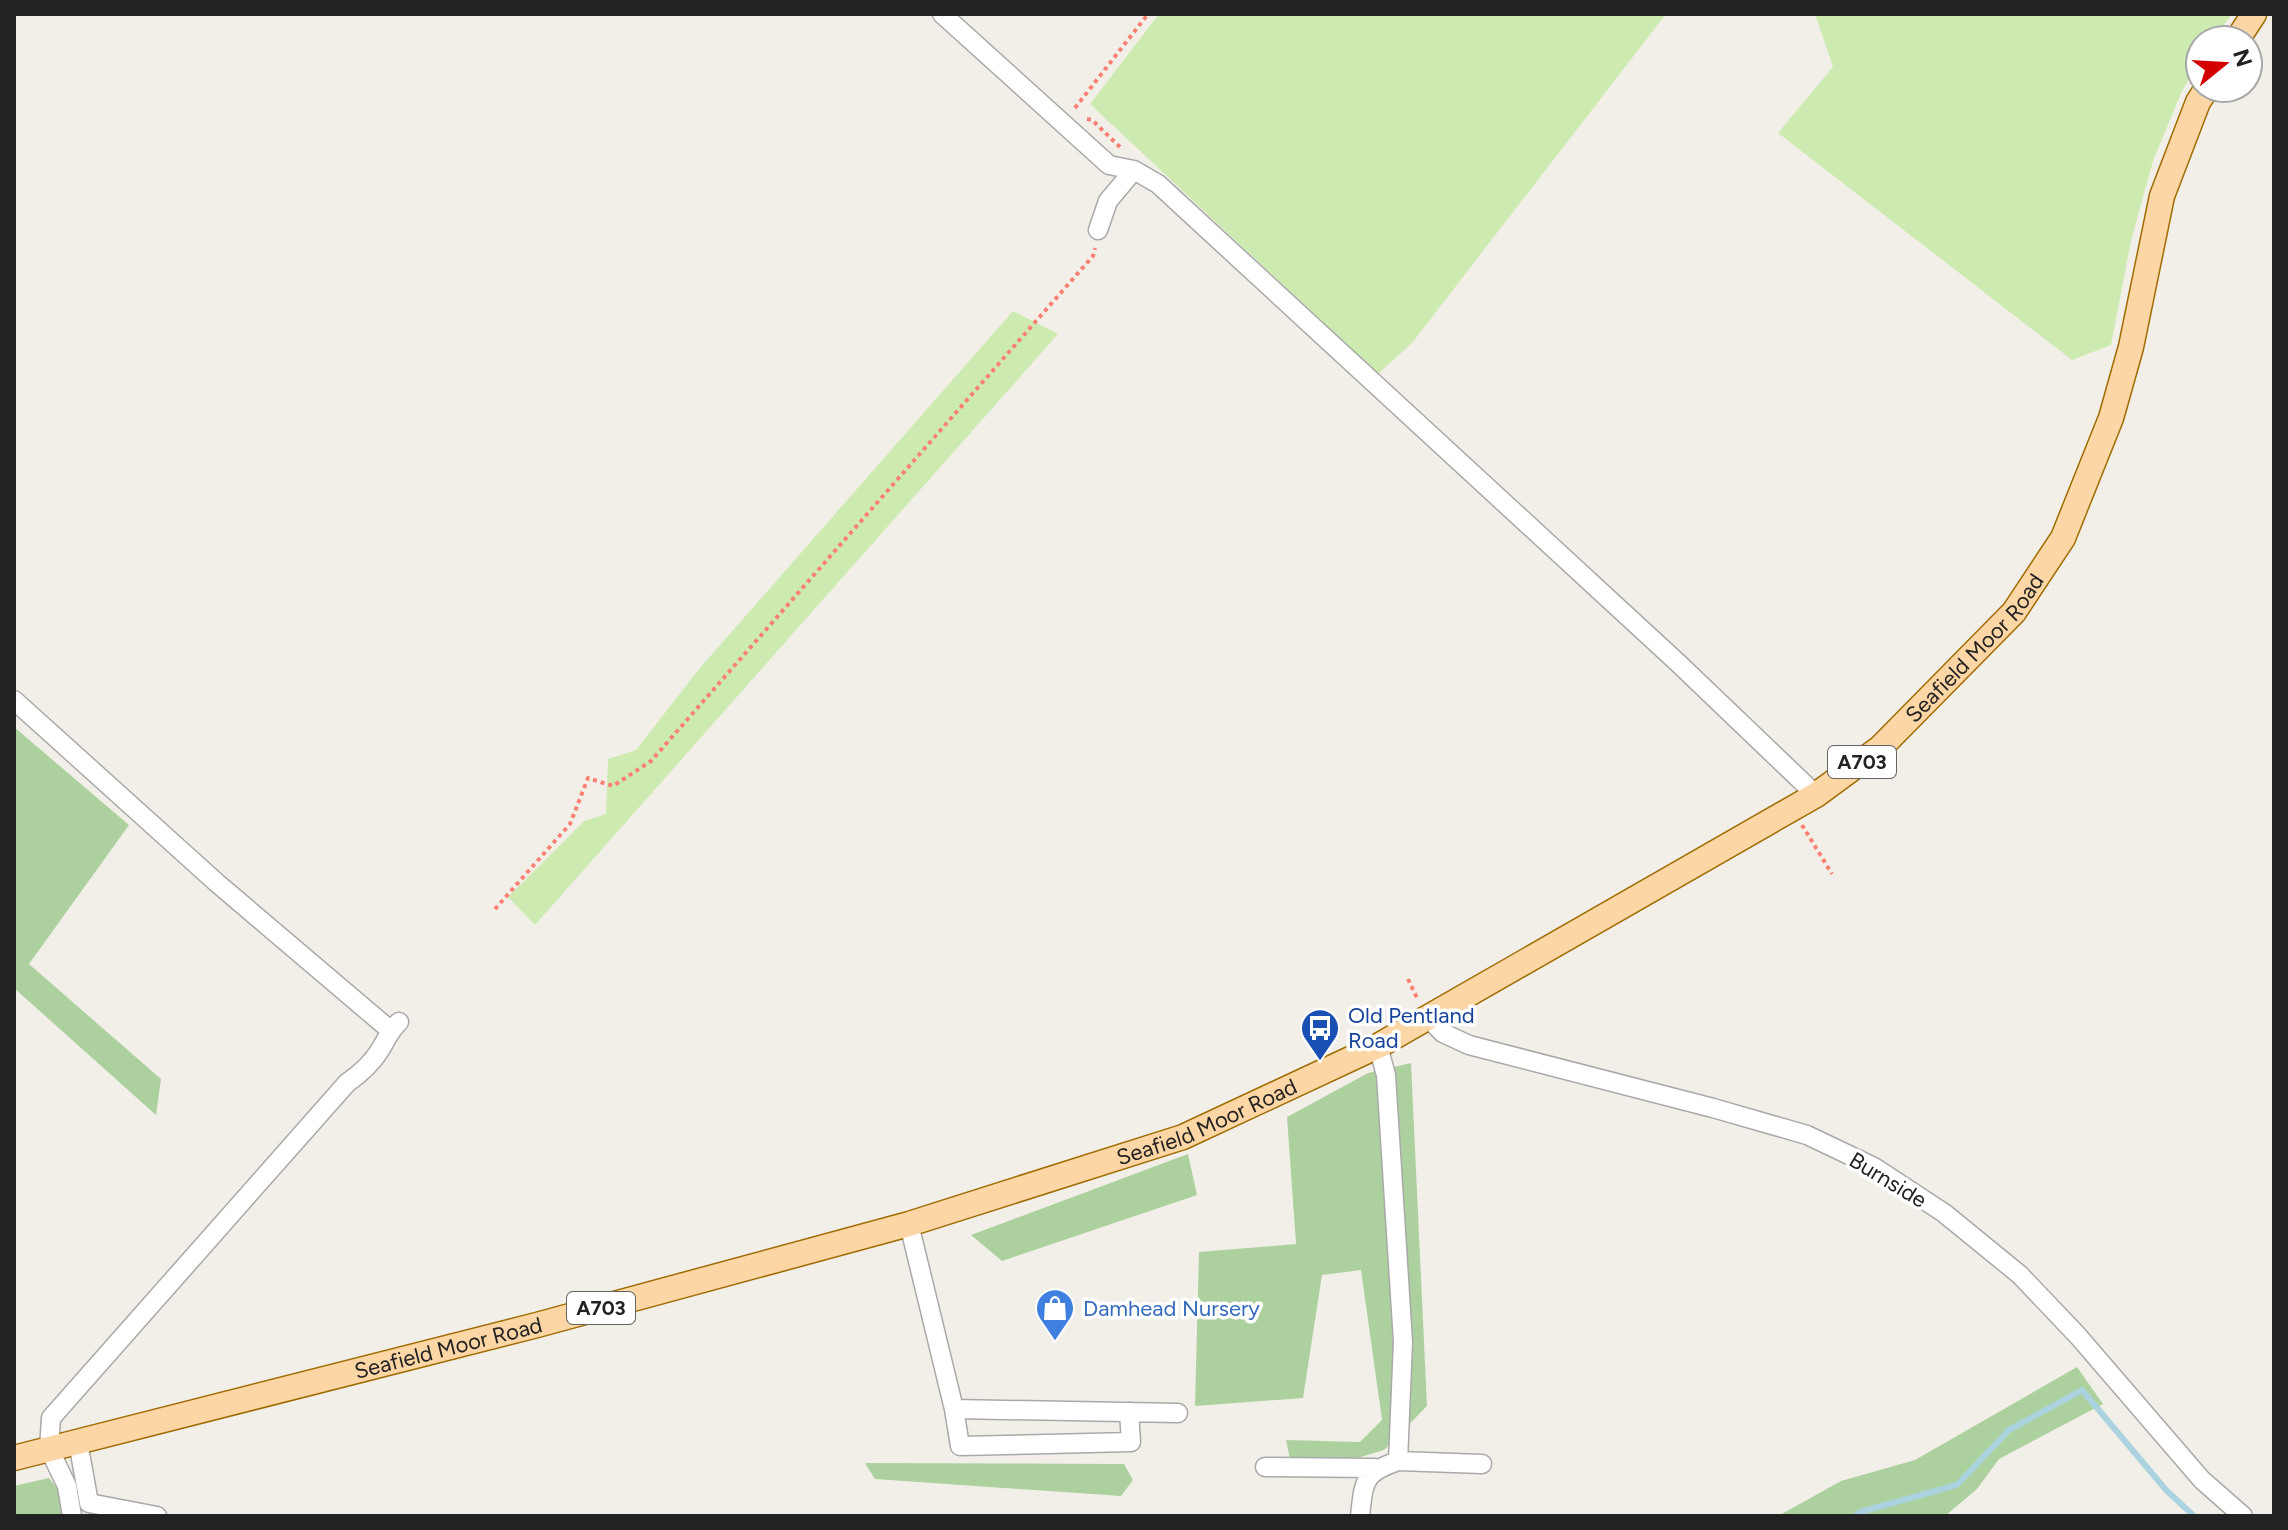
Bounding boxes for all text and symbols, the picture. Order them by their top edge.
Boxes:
north arrow [2184,24,2264,104]
text: N [2227,46,2258,70]
street label: Seafield Moor Road [1900,568,2049,728]
road number: A703 [1828,746,1896,778]
place label: Old Pentland Road [1348,1002,1475,1054]
bus stop icon: Old Pentland Road [1299,1007,1341,1062]
street label: Seafield Moor Road [1113,1072,1301,1171]
street label: Burnside [1844,1146,1932,1214]
shop icon: Damhead Nursery [1034,1287,1076,1342]
road number: A703 [567,1292,635,1324]
place label: Damhead Nursery [1083,1295,1260,1322]
street label: Seafield Moor Road [351,1311,545,1384]

